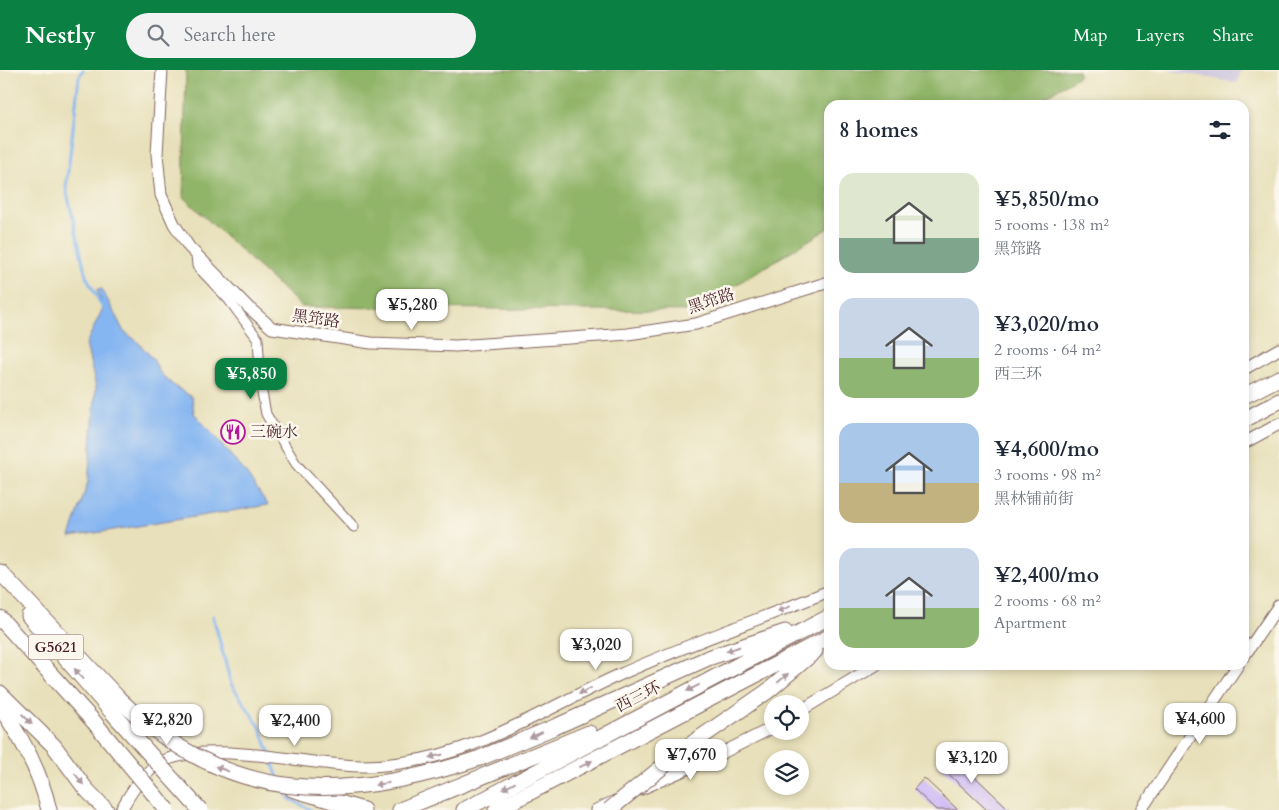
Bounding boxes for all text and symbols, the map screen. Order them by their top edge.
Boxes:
search box [126,13,476,58]
text: Nestly [25,19,96,52]
icon: search [144,21,172,49]
text: Search here [184,22,276,48]
text: Map [1073,23,1108,48]
text: Layers [1136,23,1185,48]
text: Share [1213,23,1254,48]
text: 8 homes [839,116,918,145]
icon: filters [1206,116,1234,144]
text: ¥5,850/mo [994,185,1099,214]
icon: home [879,193,939,253]
text: 5 rooms · 138 m² [994,214,1109,236]
text: 黑筇路 [994,238,1042,260]
street label: 黑筇路 [685,283,737,319]
pin: ¥5,280 [371,288,453,331]
text: ¥5,280 [387,294,437,316]
street label: 黑筇路 [291,305,341,333]
text: ¥3,020/mo [994,310,1099,339]
icon: home [879,318,939,378]
text: 2 rooms · 64 m² [994,339,1101,361]
pin: ¥5,850 [210,358,292,400]
text: ¥5,850 [226,363,276,385]
text: 西三环 [994,363,1042,385]
restaurant icon: 三碗水 [220,419,246,445]
place label: 三碗水 [250,421,298,443]
text: ¥4,600/mo [994,435,1099,464]
icon: home [879,443,939,503]
text: 3 rooms · 98 m² [994,464,1101,486]
text: 黑林铺前街 [994,488,1074,510]
text: ¥2,400/mo [994,561,1099,590]
icon: home [879,568,939,628]
text: 2 rooms · 68 m² [994,590,1101,612]
one-way arrow [776,606,791,614]
text: Apartment [994,612,1067,634]
pin: ¥3,020 [555,628,637,671]
road number: G5621 [28,634,84,660]
text: ¥3,020 [571,634,621,656]
one-way arrow [725,645,740,653]
one-way arrow [74,667,85,680]
one-way arrow [777,673,789,684]
street label: 西三环 [612,676,664,718]
one-way arrow [686,684,700,692]
one-way arrow [578,687,592,695]
map controls [764,695,809,795]
button: locate [764,695,809,740]
pin: ¥4,600 [1159,702,1241,745]
pin: ¥2,820 [126,704,208,746]
pin: ¥2,400 [254,704,336,747]
text: ¥4,600 [1175,708,1225,730]
text: ¥2,820 [142,709,192,731]
text: ¥2,400 [270,710,320,732]
one-way arrow [21,713,33,725]
one-way arrow [529,732,543,740]
pin: ¥7,670 [650,738,732,781]
pin: ¥3,120 [931,742,1013,784]
text: ¥7,670 [666,744,716,766]
text: ¥3,120 [947,747,997,769]
button: layers [764,750,809,795]
one-way arrow [429,752,444,760]
one-way arrow [578,760,593,768]
one-way arrow [215,764,230,772]
one-way arrow [73,772,84,785]
one-way arrow [374,780,390,788]
one-way arrow [502,782,516,790]

